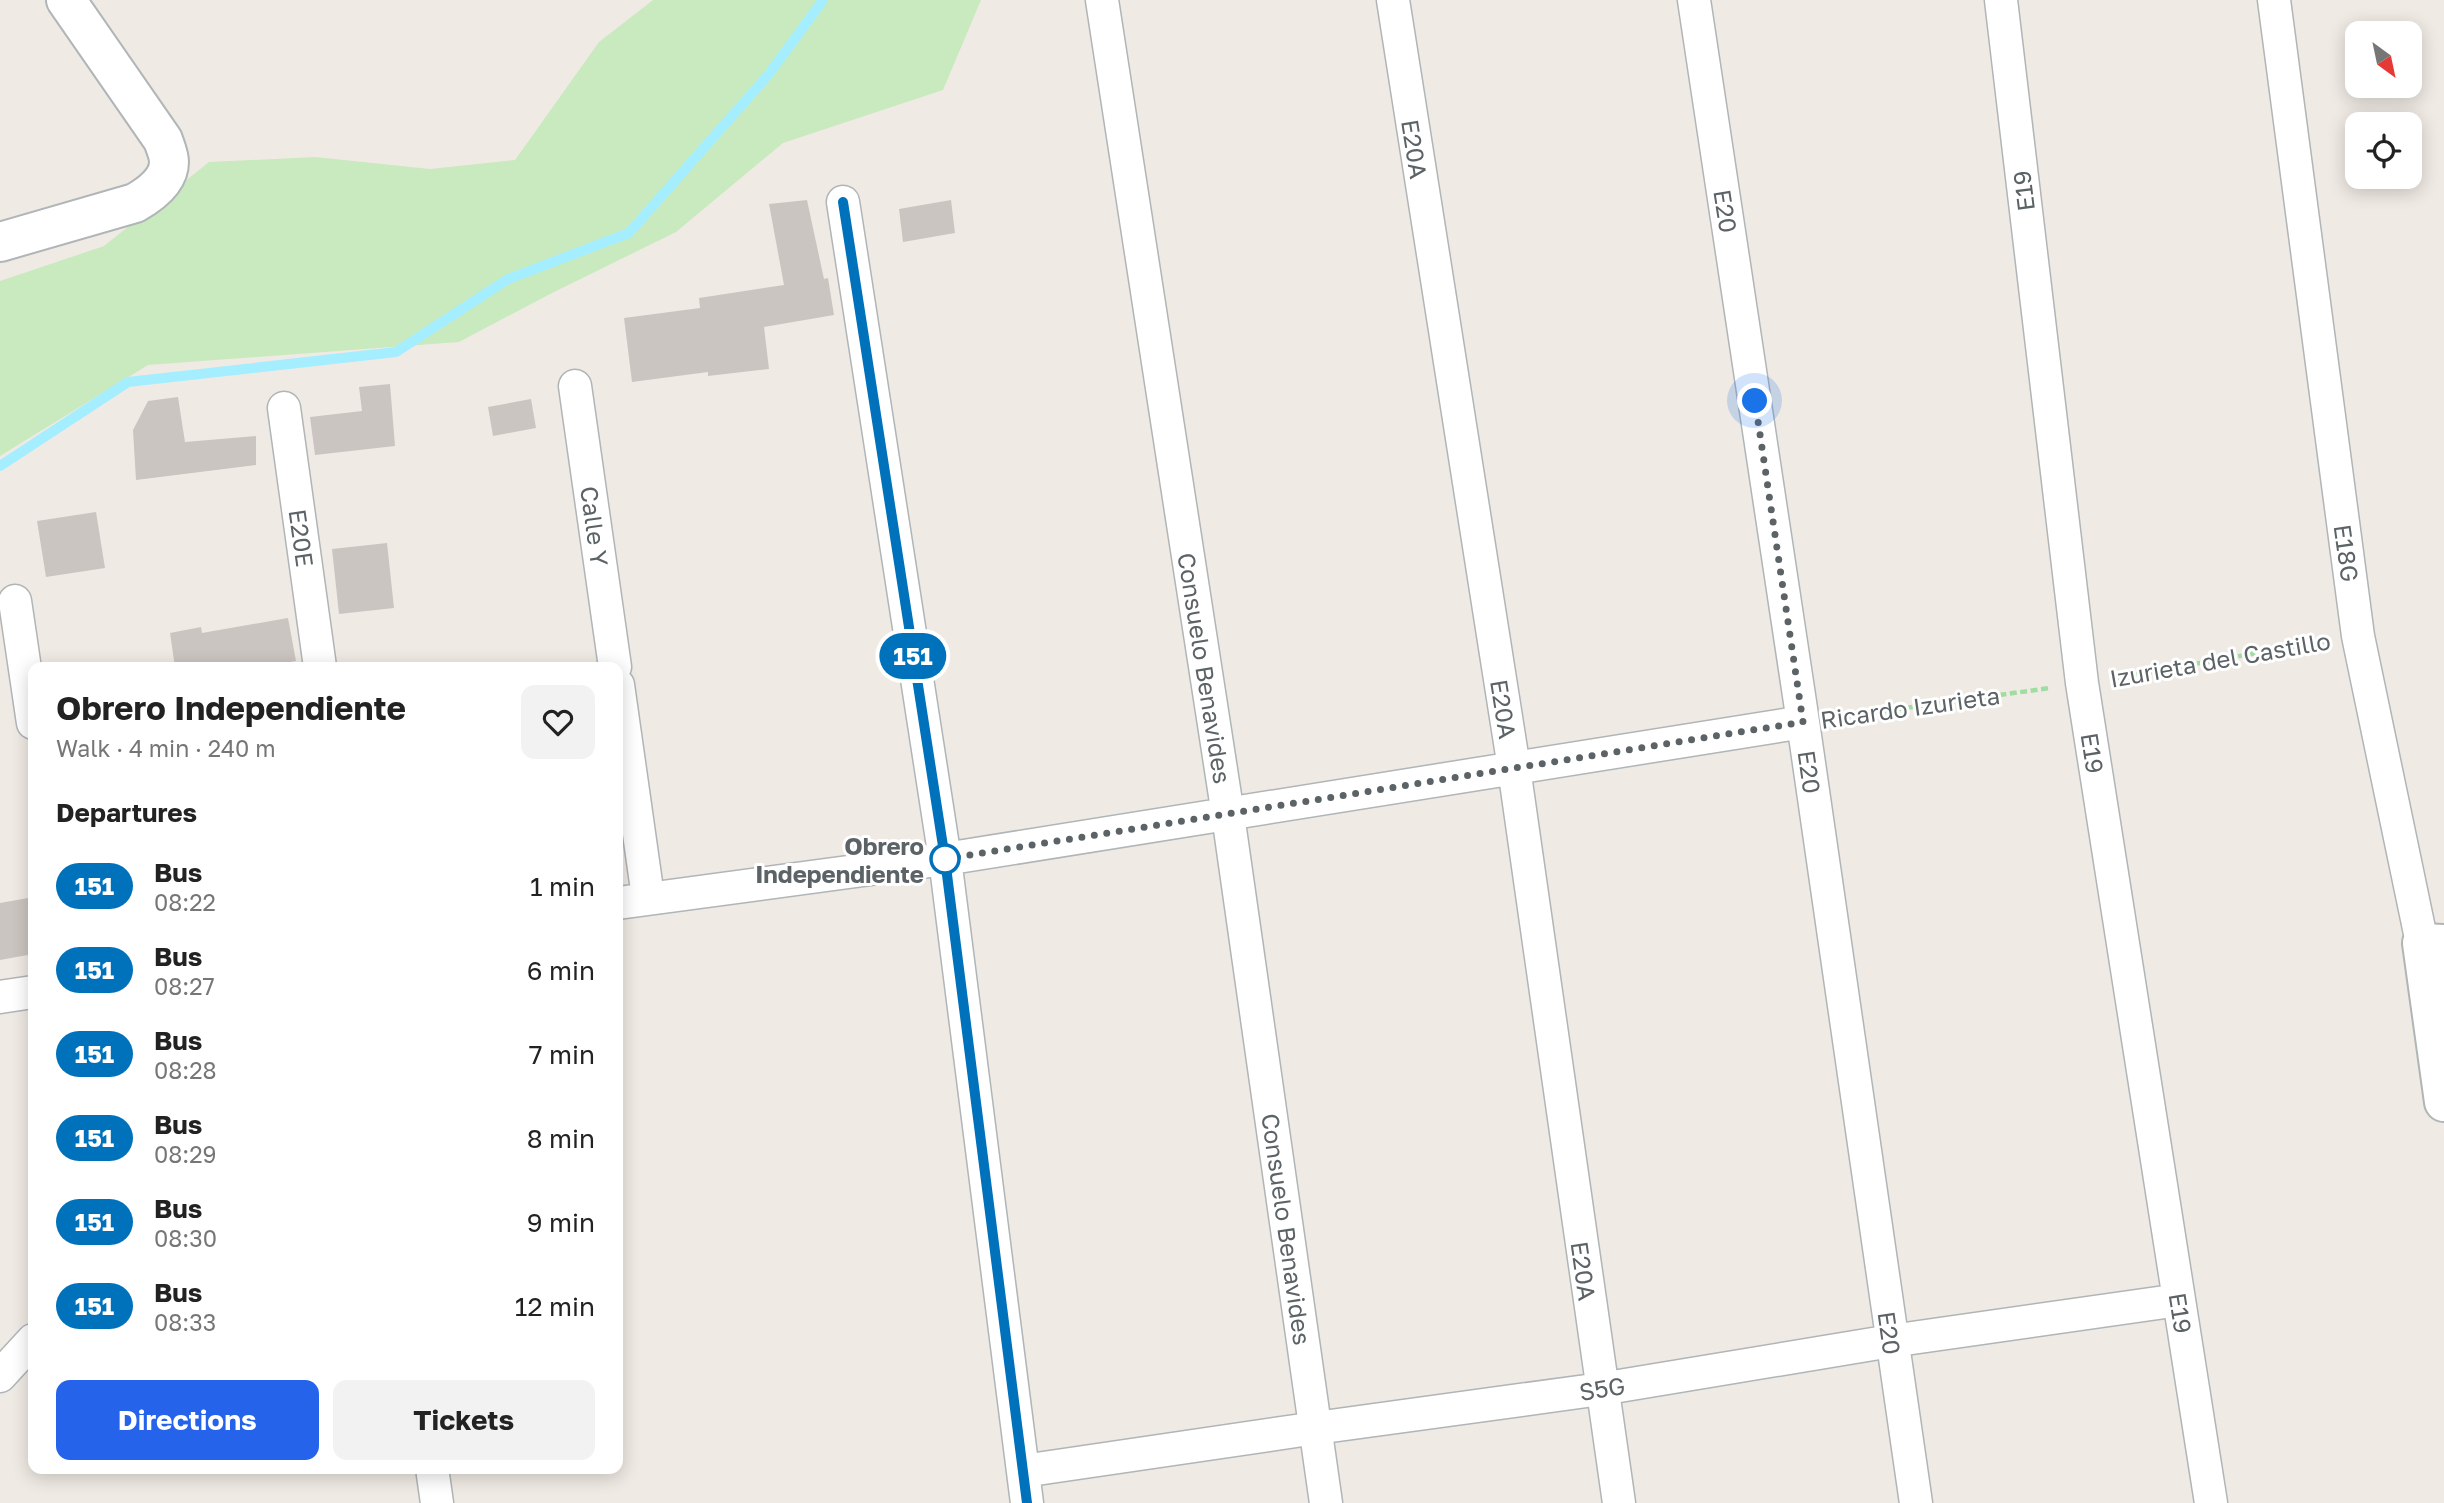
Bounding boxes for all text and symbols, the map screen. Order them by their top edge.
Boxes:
north arrow [2345,21,2422,98]
map controls [2345,21,2422,189]
button: locate [2345,112,2422,189]
street label: E20A [1396,117,1434,181]
street label: E19 [2006,169,2040,213]
street label: E20 [1708,187,1744,235]
your location [1737,383,1772,418]
street label: Calle Y [575,484,615,568]
street label: E20E [284,507,320,569]
street label: E18G [2329,522,2365,584]
street label: Consuelo Benavides [1172,550,1238,786]
street label: Izurieta del Castillo [2107,625,2333,693]
line badge: 151 [873,633,953,679]
text: 151 [893,641,933,670]
street label: E20A [1485,677,1523,741]
street label: Ricardo Izurieta [1818,680,2002,734]
button: heart [521,685,595,759]
text: Obrero Independiente [56,688,406,727]
street label: E19 [2075,731,2111,775]
text: Walk · 4 min · 240 m [56,734,276,762]
street label: E20 [1793,748,1827,796]
text: Departures [56,797,197,828]
place label: Obrero Independiente [755,831,924,888]
marker: Obrero Independiente [930,844,960,874]
text: Bus [154,857,202,888]
text: 151 [75,871,114,900]
text: 1 min [530,871,595,902]
text: 08:22 [154,888,216,916]
text: Bus [154,941,202,972]
text: 151 [75,955,114,984]
text: 6 min [527,955,595,986]
text: 08:27 [154,972,215,1000]
text: Bus [154,1025,202,1056]
text: 151 [75,1039,114,1068]
text: 7 min [529,1039,595,1070]
text: 08:28 [154,1056,217,1084]
text: Bus [154,1109,202,1140]
street label: Consuelo Benavides [1256,1111,1318,1347]
text: 151 [75,1123,114,1152]
text: 8 min [527,1123,595,1154]
text: 08:29 [154,1140,216,1168]
text: Bus [154,1193,202,1224]
text: 151 [75,1207,114,1236]
text: 9 min [527,1207,595,1238]
text: 08:30 [154,1224,217,1252]
street label: E20A [1565,1240,1603,1302]
text: Bus [154,1277,202,1308]
text: 151 [75,1291,114,1320]
text: 12 min [515,1291,595,1322]
street label: E19 [2163,1291,2199,1335]
text: 08:33 [154,1308,216,1336]
street label: E20 [1873,1309,1907,1357]
street label: S5G [1577,1370,1627,1406]
button: Directions [56,1380,319,1460]
button: Tickets [333,1380,595,1460]

